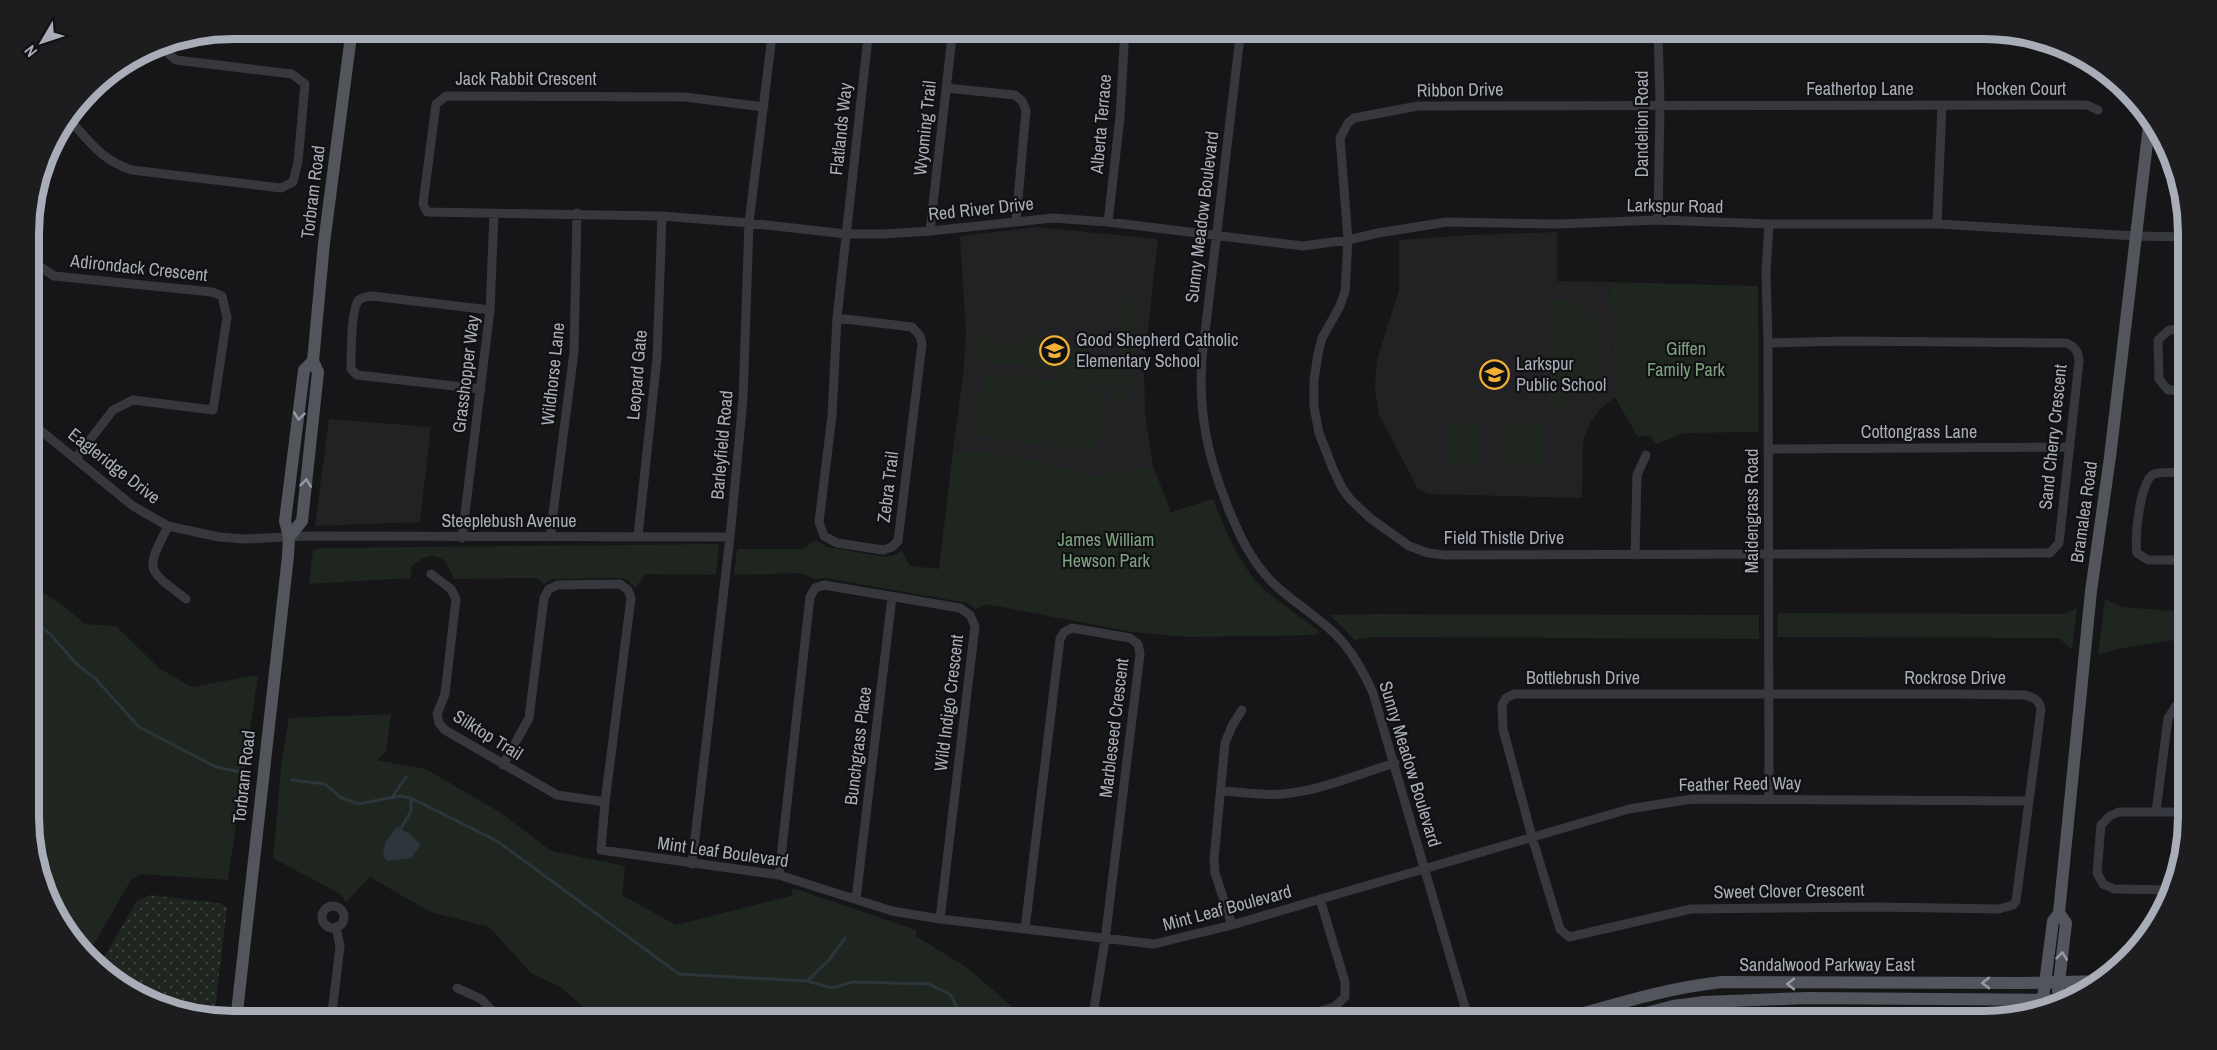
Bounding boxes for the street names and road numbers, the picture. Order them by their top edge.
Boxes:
street label: Jack Rabbit Crescent [455,66,597,91]
street label: Dandelion Road [1629,71,1654,177]
street label: Alberta Terrace [1084,73,1117,176]
street label: Ribbon Drive [1416,76,1504,103]
street label: Feathertop Lane [1806,76,1914,101]
street label: Hocken Court [1976,76,2066,101]
street label: Wyoming Trail [907,79,942,177]
street label: Flatlands Way [823,81,858,176]
street label: Sunny Meadow Boulevard [1179,130,1224,304]
street label: Torbram Road [294,144,331,240]
street label: Red River Drive [927,191,1035,226]
street label: Larkspur Road [1626,192,1724,219]
street label: Adirondack Crescent [68,248,209,287]
street label: Grasshopper Way [446,313,485,434]
street label: Wildhorse Lane [535,321,570,427]
street label: Leopard Gate [620,329,653,421]
street label: Sand Cherry Crescent [2032,363,2073,511]
street label: Barleyfield Road [704,390,739,500]
street label: Cottongrass Lane [1861,419,1977,444]
street label: Eagleridge Drive [63,422,166,510]
street label: Maidengrass Road [1739,449,1764,573]
street label: Zebra Trail [871,450,904,524]
street label: Bramalea Road [2064,459,2103,564]
street label: Steeplebush Avenue [441,508,577,533]
street label: Field Thistle Drive [1444,525,1564,550]
street label: Wild Indigo Crescent [928,633,969,773]
street label: Marbleseed Crescent [1093,657,1134,799]
street label: Bottlebrush Drive [1526,665,1640,690]
street label: Rockrose Drive [1904,665,2006,690]
street label: Sunny Meadow Boulevard [1373,678,1448,850]
street label: Bunchgrass Place [838,685,877,807]
street label: Silktop Trail [449,703,528,766]
street label: Torbram Road [226,729,261,825]
street label: Feather Reed Way [1678,770,1802,797]
street label: Mint Leaf Boulevard [656,830,790,873]
street label: Sweet Clover Crescent [1713,877,1865,904]
street label: Mint Leaf Boulevard [1160,878,1294,937]
street label: Sandalwood Parkway East [1739,952,1915,977]

